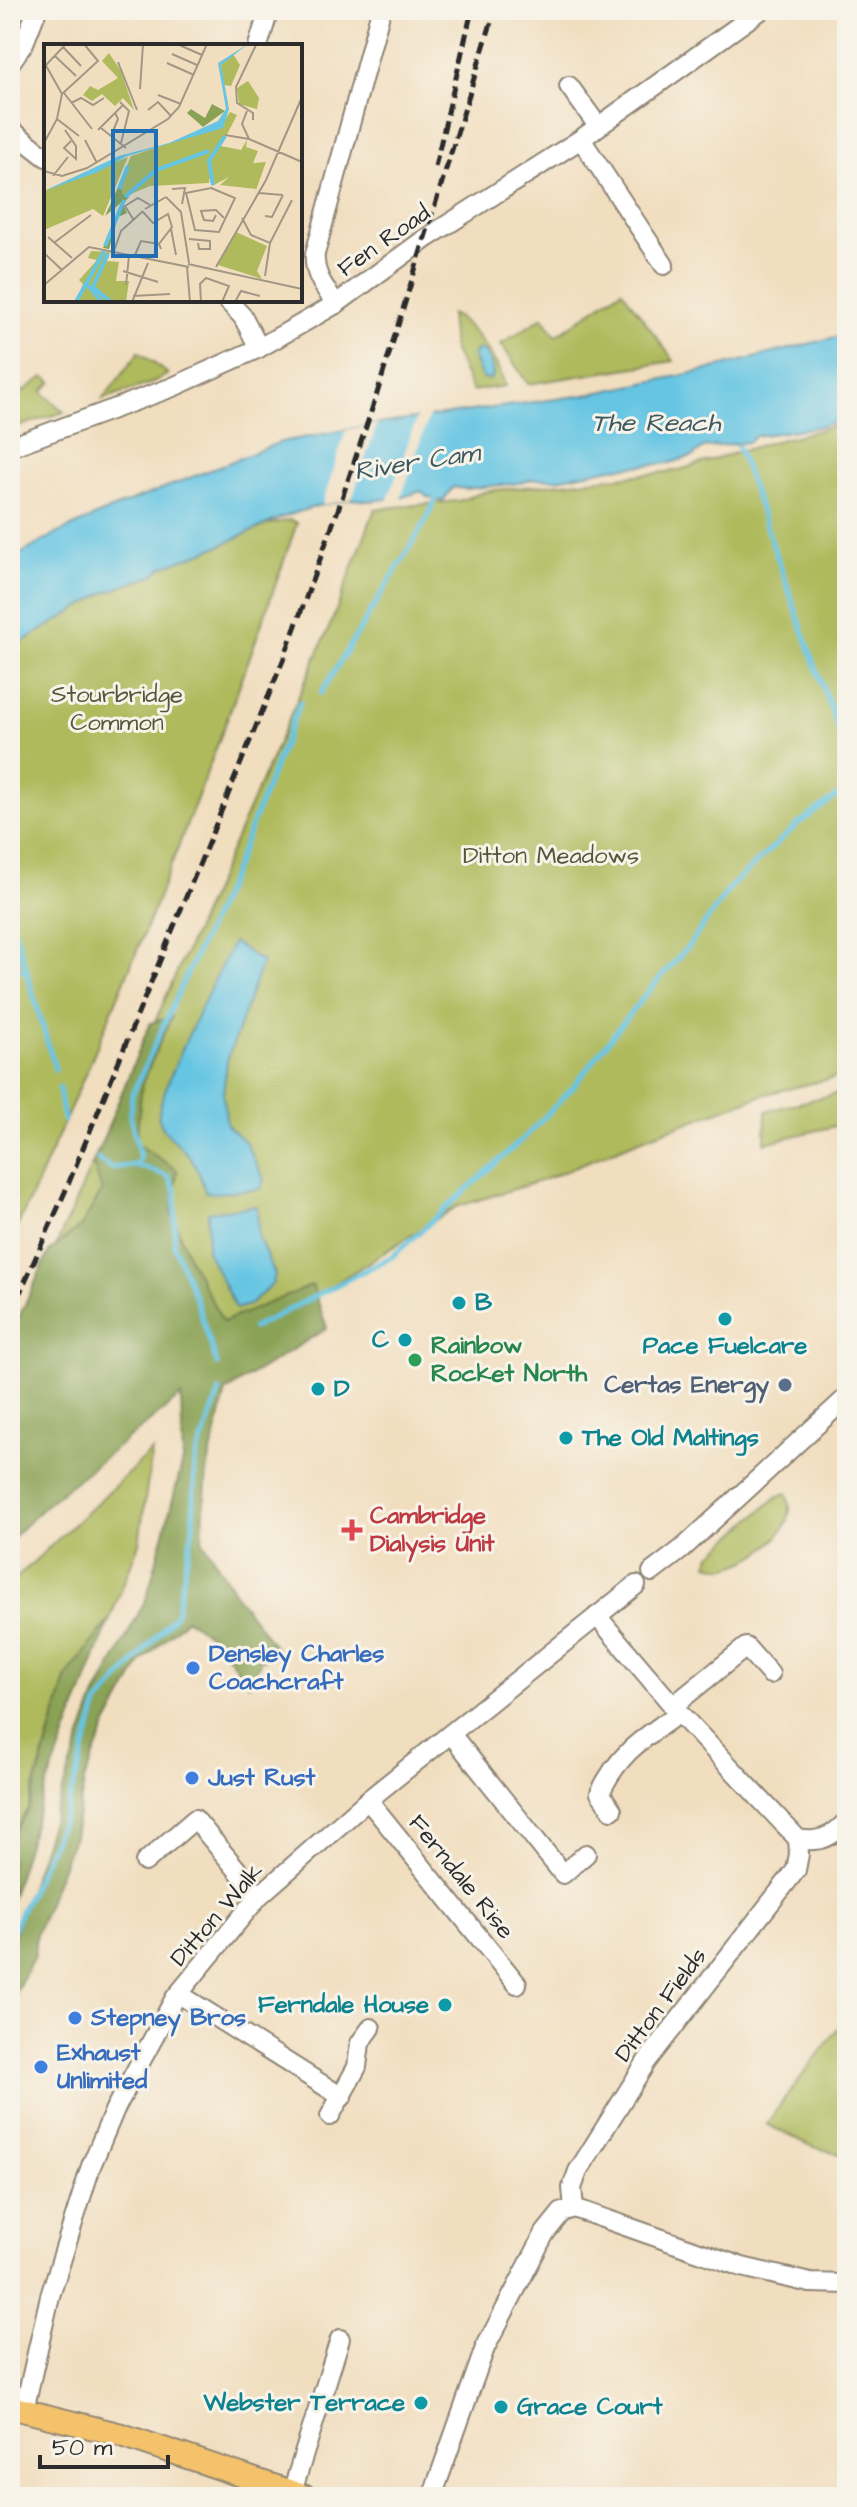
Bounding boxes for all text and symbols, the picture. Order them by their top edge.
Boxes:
inset map [44,44,302,302]
street label: Fen Road [331,197,437,285]
water label: The Reach [592,405,721,441]
water label: River Cam [352,434,485,490]
park label: Stourbridge Common [51,678,183,740]
park label: Ditton Meadows [463,839,639,873]
place label: B [475,1286,493,1320]
marker: B [450,1294,468,1312]
marker: Pace Fuelcare [716,1310,734,1328]
place label: C [372,1323,389,1357]
place label: Rainbow Rocket North [431,1329,588,1391]
place label: Pace Fuelcare [643,1329,807,1363]
marker: C [396,1331,414,1349]
marker: Rainbow Rocket North [406,1351,424,1369]
place label: Certas Energy [604,1368,770,1404]
place label: D [334,1372,350,1406]
marker: Certas Energy [776,1376,794,1394]
marker: D [309,1380,327,1398]
place label: The Old Maltings [581,1421,759,1456]
marker: The Old Maltings [557,1429,575,1447]
place label: Cambridge Dialysis Unit [370,1499,495,1563]
marker: Cambridge Dialysis Unit [341,1519,363,1541]
place label: Densley Charles Coachcraft [209,1637,384,1699]
marker: Densley Charles Coachcraft [184,1659,202,1677]
place label: Just Rust [207,1761,316,1795]
marker: Just Rust [183,1769,201,1787]
street label: Ferndale Rise [400,1807,522,1947]
street label: Ditton Walk [163,1856,272,1974]
street label: Ditton Fields [607,1941,715,2069]
place label: Ferndale House [258,1988,429,2022]
marker: Ferndale House [436,1996,454,2014]
place label: Stepney Bros [90,2001,246,2037]
marker: Stepney Bros [66,2009,84,2027]
place label: Exhaust Unlimited [57,2036,148,2098]
marker: Exhaust Unlimited [32,2058,50,2076]
place label: Webster Terrace [203,2386,405,2420]
place label: Grace Court [517,2390,663,2424]
marker: Webster Terrace [412,2394,430,2412]
marker: Grace Court [492,2398,510,2416]
scale bar [40,2419,168,2469]
text: 50 m [52,2431,113,2465]

